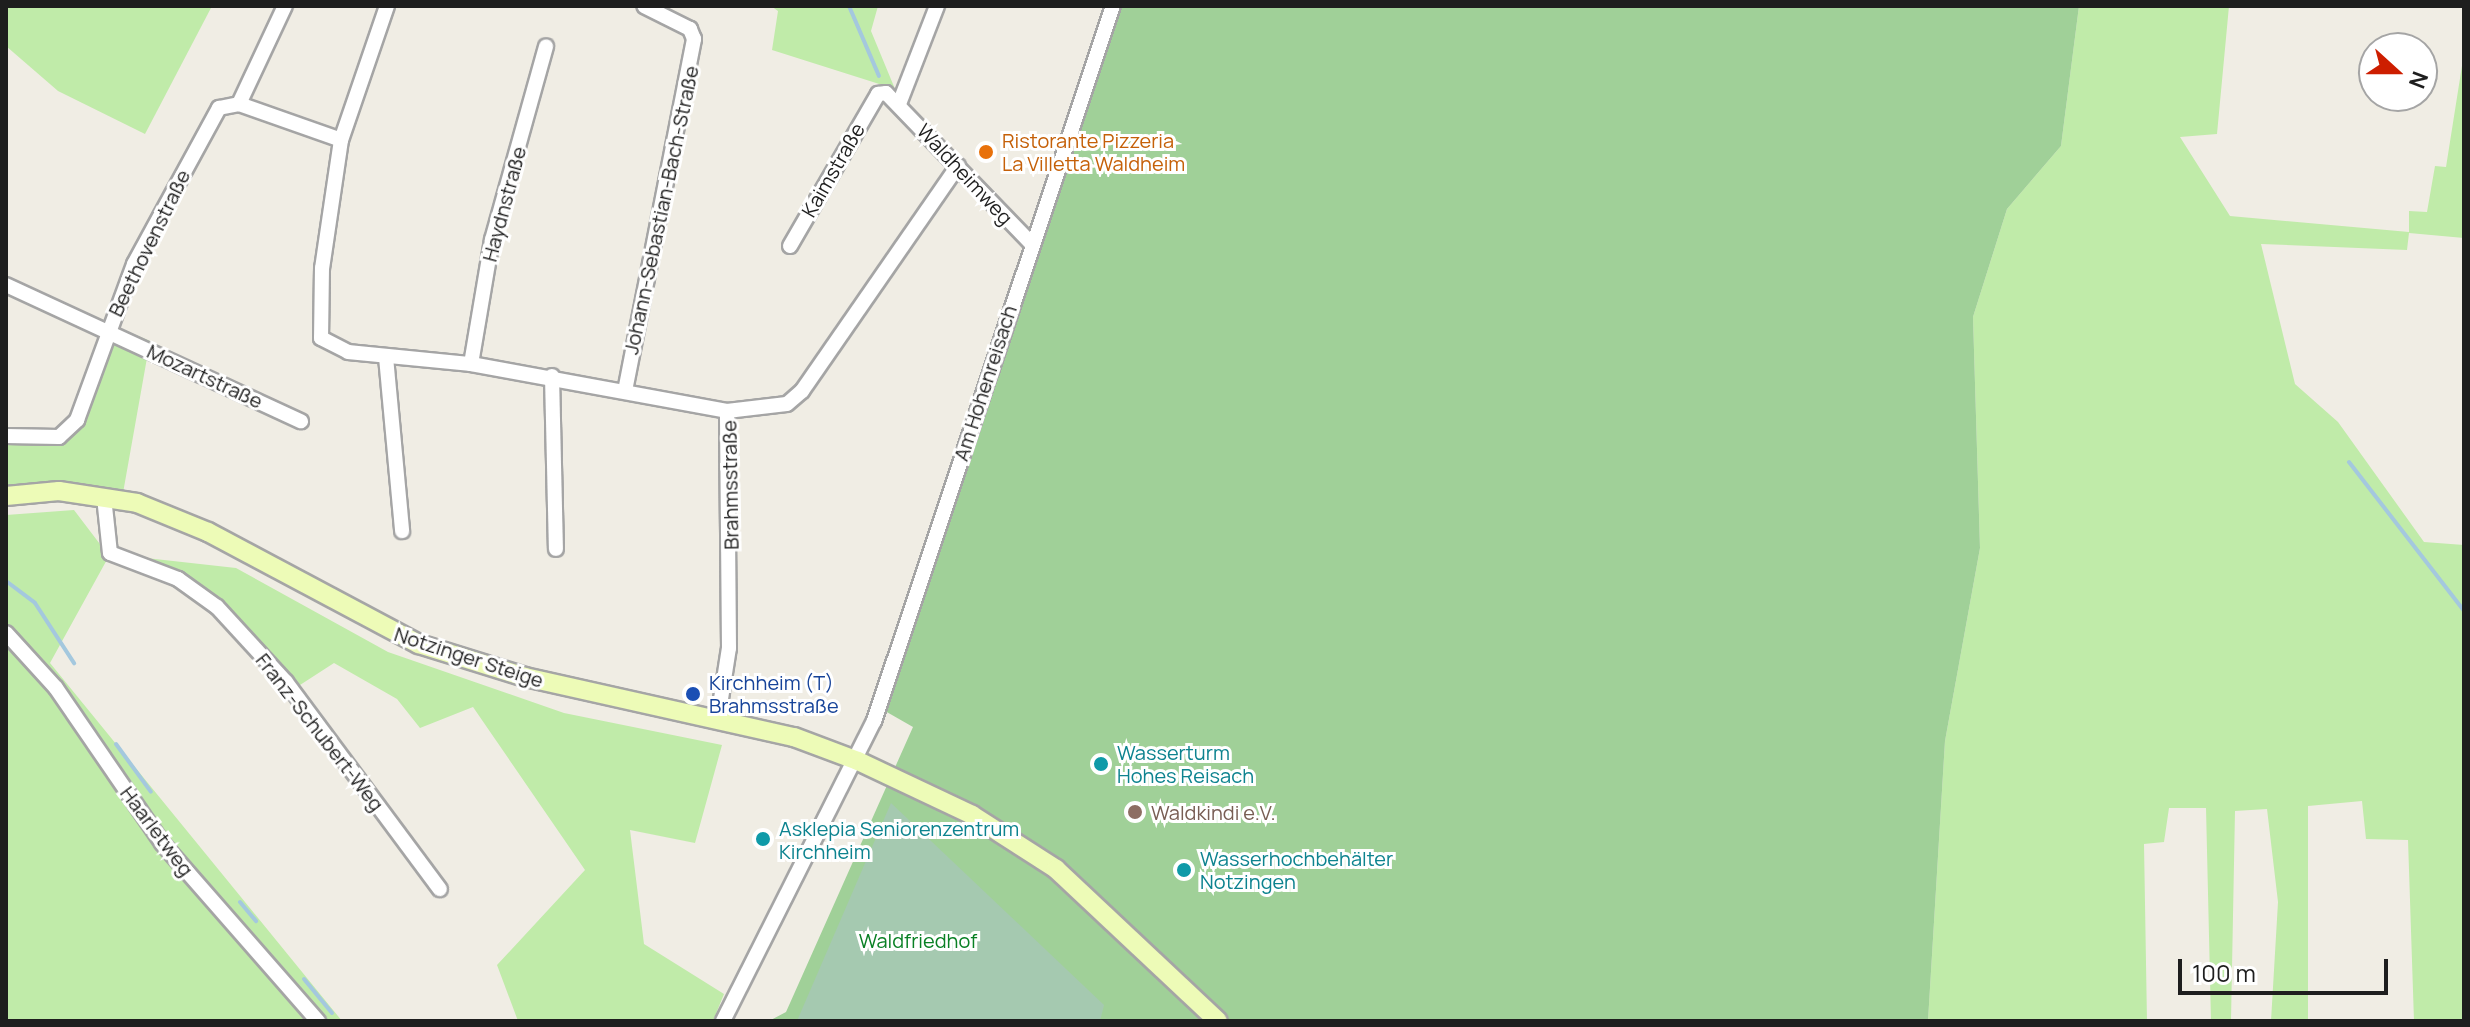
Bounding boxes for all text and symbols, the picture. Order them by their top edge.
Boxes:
north arrow [2358,32,2438,112]
street label: Johann-Sebastian-Bach-Straße [619,64,703,356]
text: N [2402,67,2435,93]
street label: Kaimstraße [796,119,870,221]
street label: Waldheimweg [912,119,1018,229]
place label: Ristorante Pizzeria La Villetta Waldheim [1002,128,1185,175]
marker: Ristorante Pizzeria La Villetta Waldheim [977,143,995,161]
street label: Haydnstraße [477,144,531,264]
street label: Beethovenstraße [103,166,195,320]
street label: Am Hohenreisach [949,302,1021,464]
street label: Mozartstraße [143,339,267,413]
street label: Brahmsstraße [717,420,743,550]
street label: Notzinger Steige [391,622,547,692]
street label: Franz-Schubert-Weg [251,648,389,816]
place label: Kirchheim (T) Brahmsstraße [709,670,839,717]
marker: Kirchheim (T) Brahmsstraße [684,685,702,703]
place label: Wasserturm Hohes Reisach [1117,740,1254,787]
marker: Wasserturm Hohes Reisach [1092,755,1110,773]
street label: Haarletweg [116,781,198,881]
place label: Waldkindi e.V. [1151,800,1276,824]
marker: Waldkindi e.V. [1126,803,1144,821]
place label: Asklepia Seniorenzentrum Kirchheim [779,816,1019,863]
marker: Asklepia Seniorenzentrum Kirchheim [754,830,772,848]
place label: Wasserhochbehälter Notzingen [1200,846,1393,893]
marker: Wasserhochbehälter Notzingen [1175,861,1193,879]
park label: Waldfriedhof [859,928,977,952]
scale bar [2182,943,2392,993]
text: 100 m [2192,956,2256,989]

